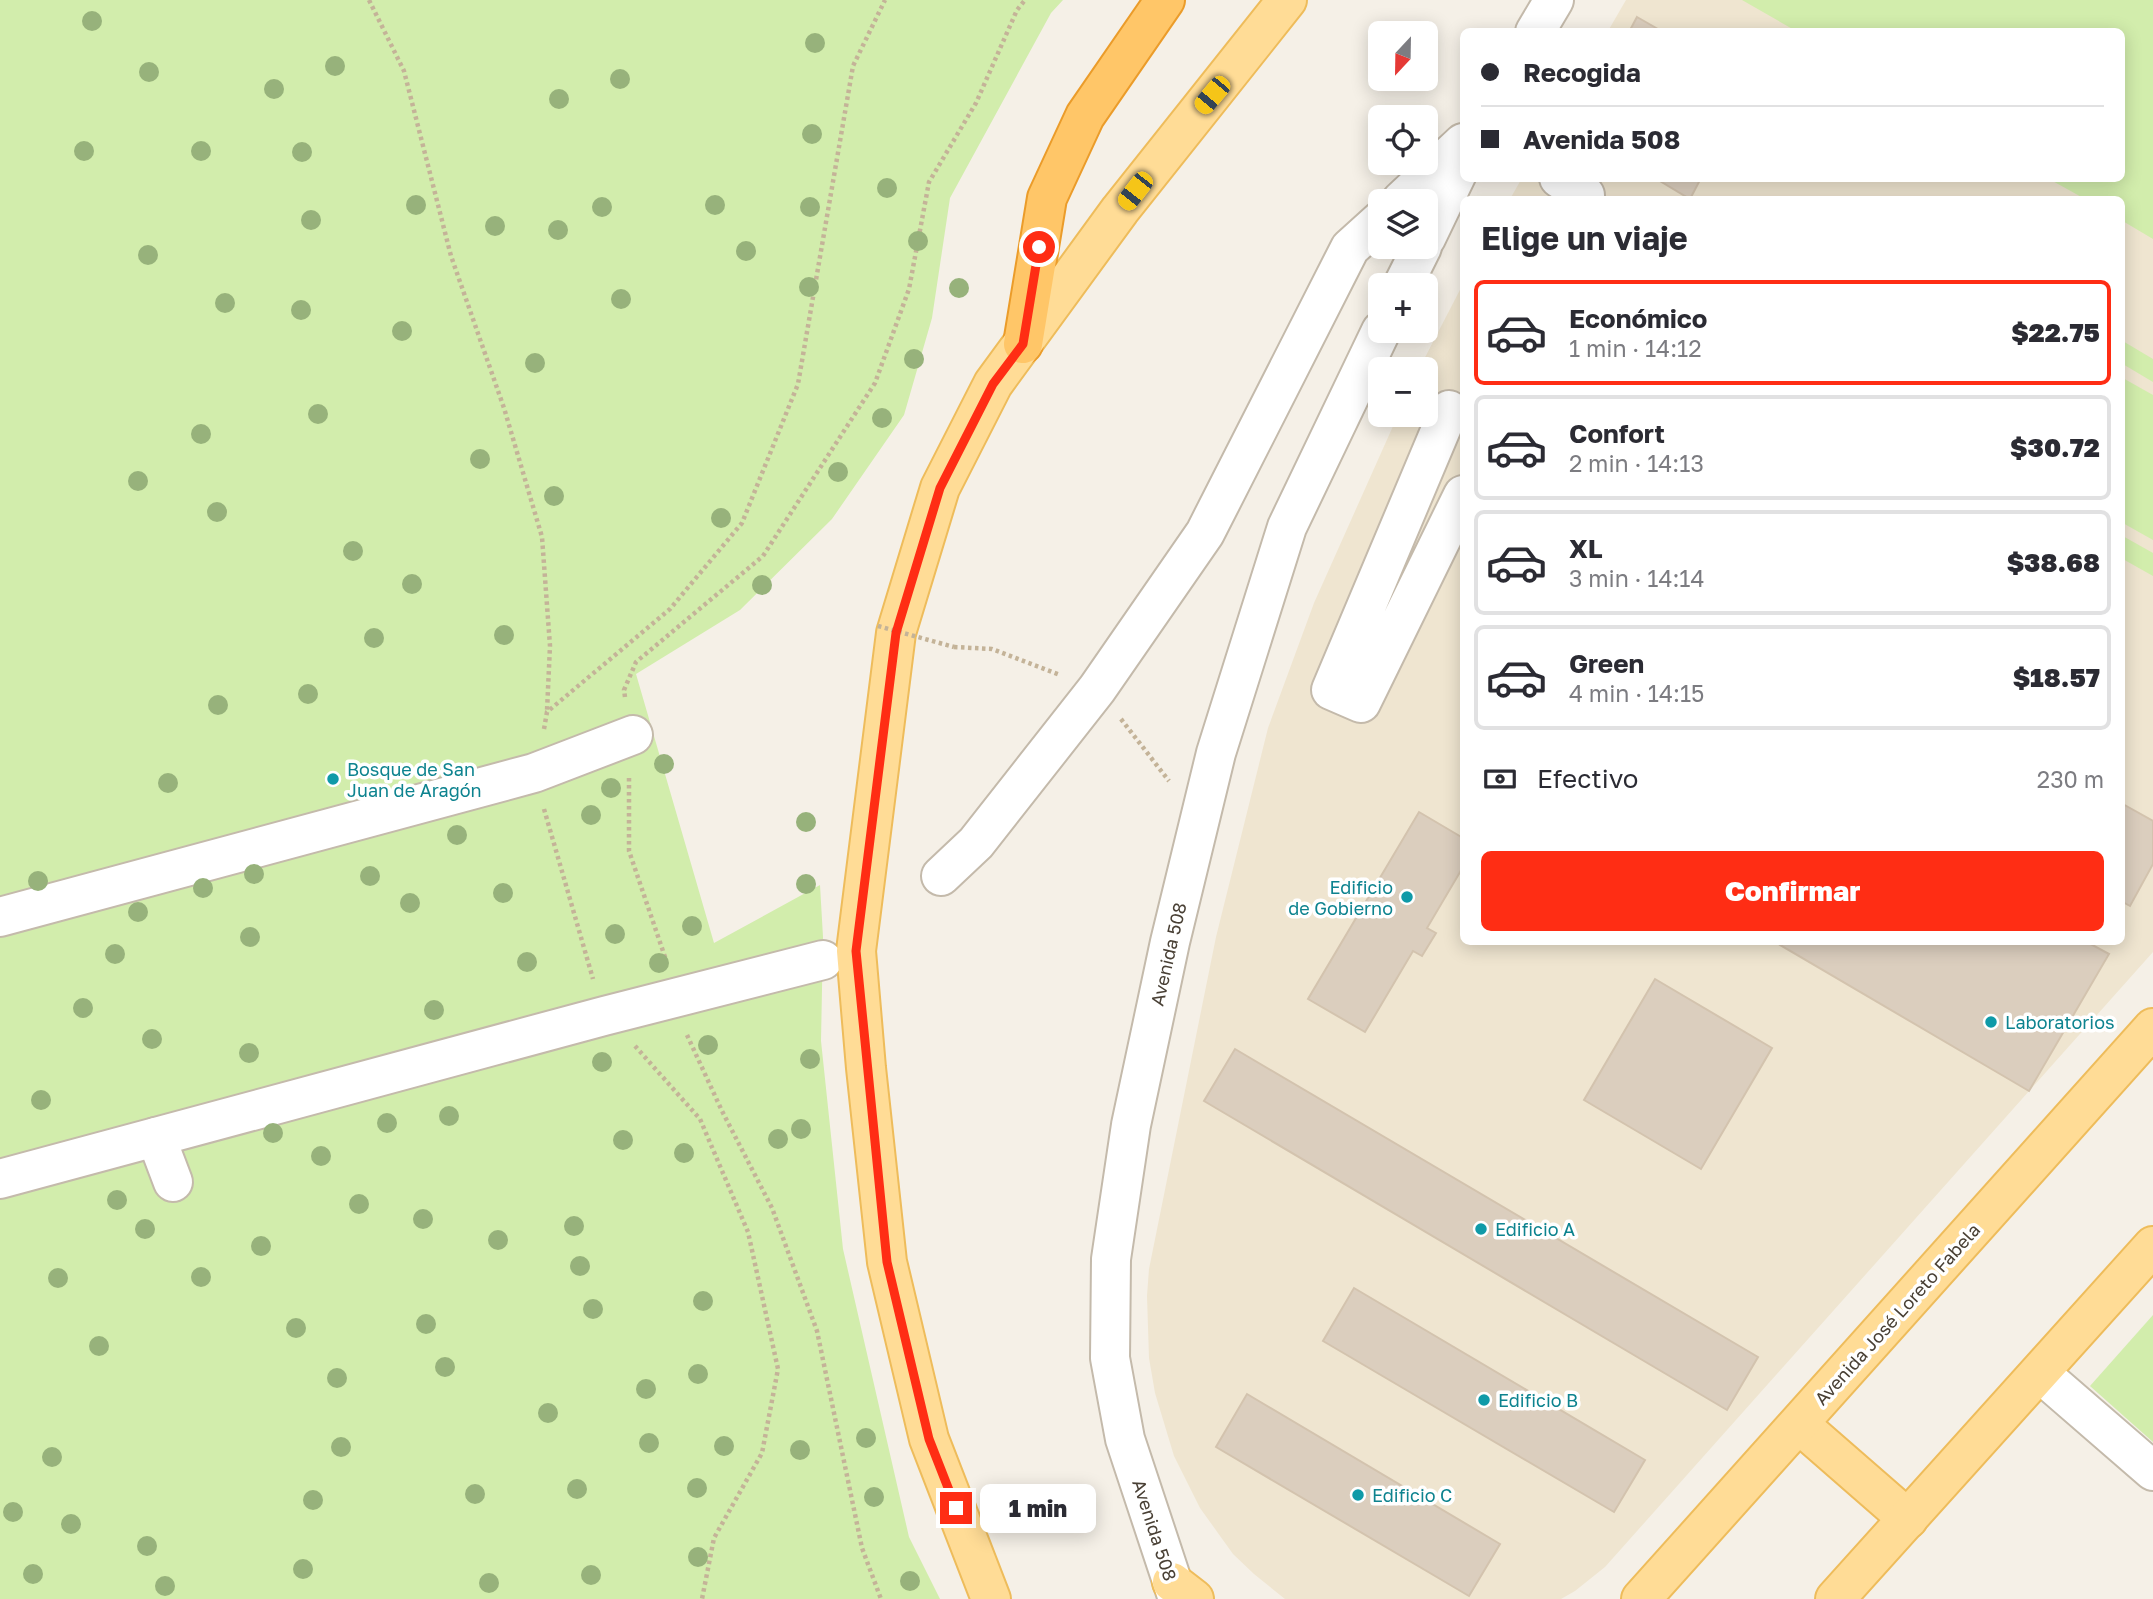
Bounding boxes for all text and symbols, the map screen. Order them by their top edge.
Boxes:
north arrow [1368,21,1438,91]
map controls [1368,21,1438,427]
text: Recogida [1523,57,1641,88]
car [1191,72,1234,118]
button: locate [1368,105,1438,175]
text: Avenida 508 [1523,124,1680,155]
car [1114,168,1157,214]
button: layers [1368,189,1438,259]
text: Elige un viaje [1481,219,1688,257]
route start [1023,231,1055,263]
button: + [1368,273,1438,343]
icon: car [1485,301,1548,364]
text: Económico [1569,303,1707,334]
text: $22.75 [2011,317,2100,348]
text: 1 min · 14:12 [1569,334,1702,362]
button: − [1368,357,1438,427]
icon: car [1485,416,1548,479]
text: Confort [1569,418,1665,449]
text: $30.72 [2010,432,2100,463]
text: 2 min · 14:13 [1569,449,1704,477]
icon: car [1485,531,1548,594]
text: XL [1569,533,1603,564]
text: $38.68 [2007,547,2100,578]
text: 3 min · 14:14 [1569,564,1705,592]
icon: car [1485,646,1548,709]
text: Green [1569,648,1644,679]
text: $18.57 [2013,662,2100,693]
text: 4 min · 14:15 [1569,679,1704,707]
place label: Bosque de San Juan de Aragón [347,758,482,801]
icon: cash [1481,760,1519,798]
text: Efectivo [1537,763,1638,794]
text: 230 m [2037,765,2104,793]
marker: Bosque de San Juan de Aragón [325,771,341,787]
button: Confirmar [1481,851,2104,931]
place label: Edificio de Gobierno [1288,876,1393,919]
marker: Edificio de Gobierno [1399,889,1415,905]
street label: Avenida 508 [1145,900,1191,1008]
place label: Laboratorios [2005,1011,2115,1033]
marker: Laboratorios [1983,1014,1999,1030]
place label: Edificio A [1495,1218,1575,1240]
street label: Avenida José Loreto Fabela [1810,1219,1984,1409]
marker: Edificio A [1473,1221,1489,1237]
place label: Edificio B [1498,1389,1578,1411]
marker: Edificio B [1476,1392,1492,1408]
street label: Avenida 508 [1128,1476,1182,1584]
callout: 1 min [981,1484,1096,1532]
place label: Edificio C [1372,1484,1452,1506]
marker: Edificio C [1350,1487,1366,1503]
route end [940,1492,972,1524]
text: 1 min [1009,1494,1067,1522]

